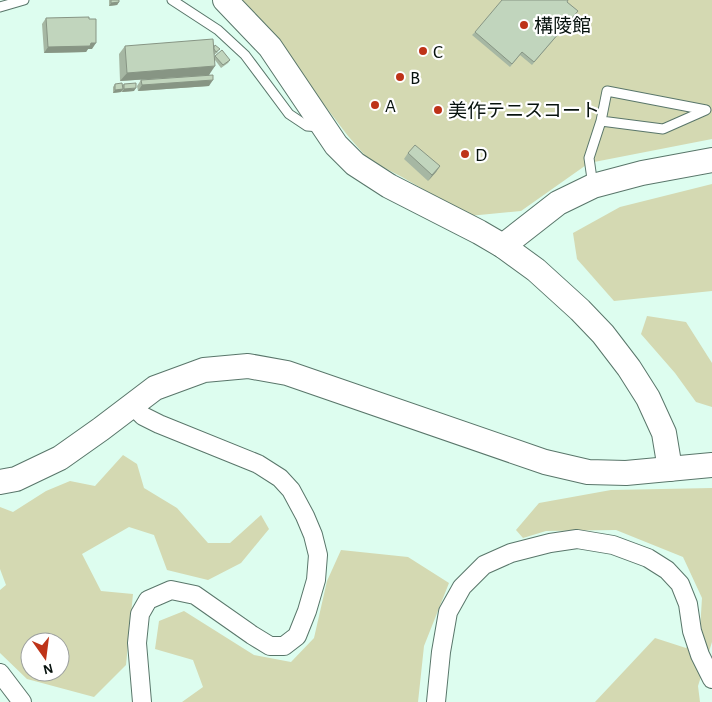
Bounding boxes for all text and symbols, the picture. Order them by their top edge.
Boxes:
place label: 構陵館 [534,16,591,36]
marker: 構陵館 [518,19,530,31]
place label: C [433,43,443,62]
marker: C [417,45,429,57]
place label: B [410,69,420,88]
marker: B [394,71,406,83]
place label: A [385,97,396,116]
marker: A [369,99,381,111]
place label: 美作テニスコート [448,101,600,121]
marker: 美作テニスコート [432,104,444,116]
place label: D [475,146,487,165]
marker: D [459,148,471,160]
north arrow [20,632,70,682]
text: N [41,661,54,677]

